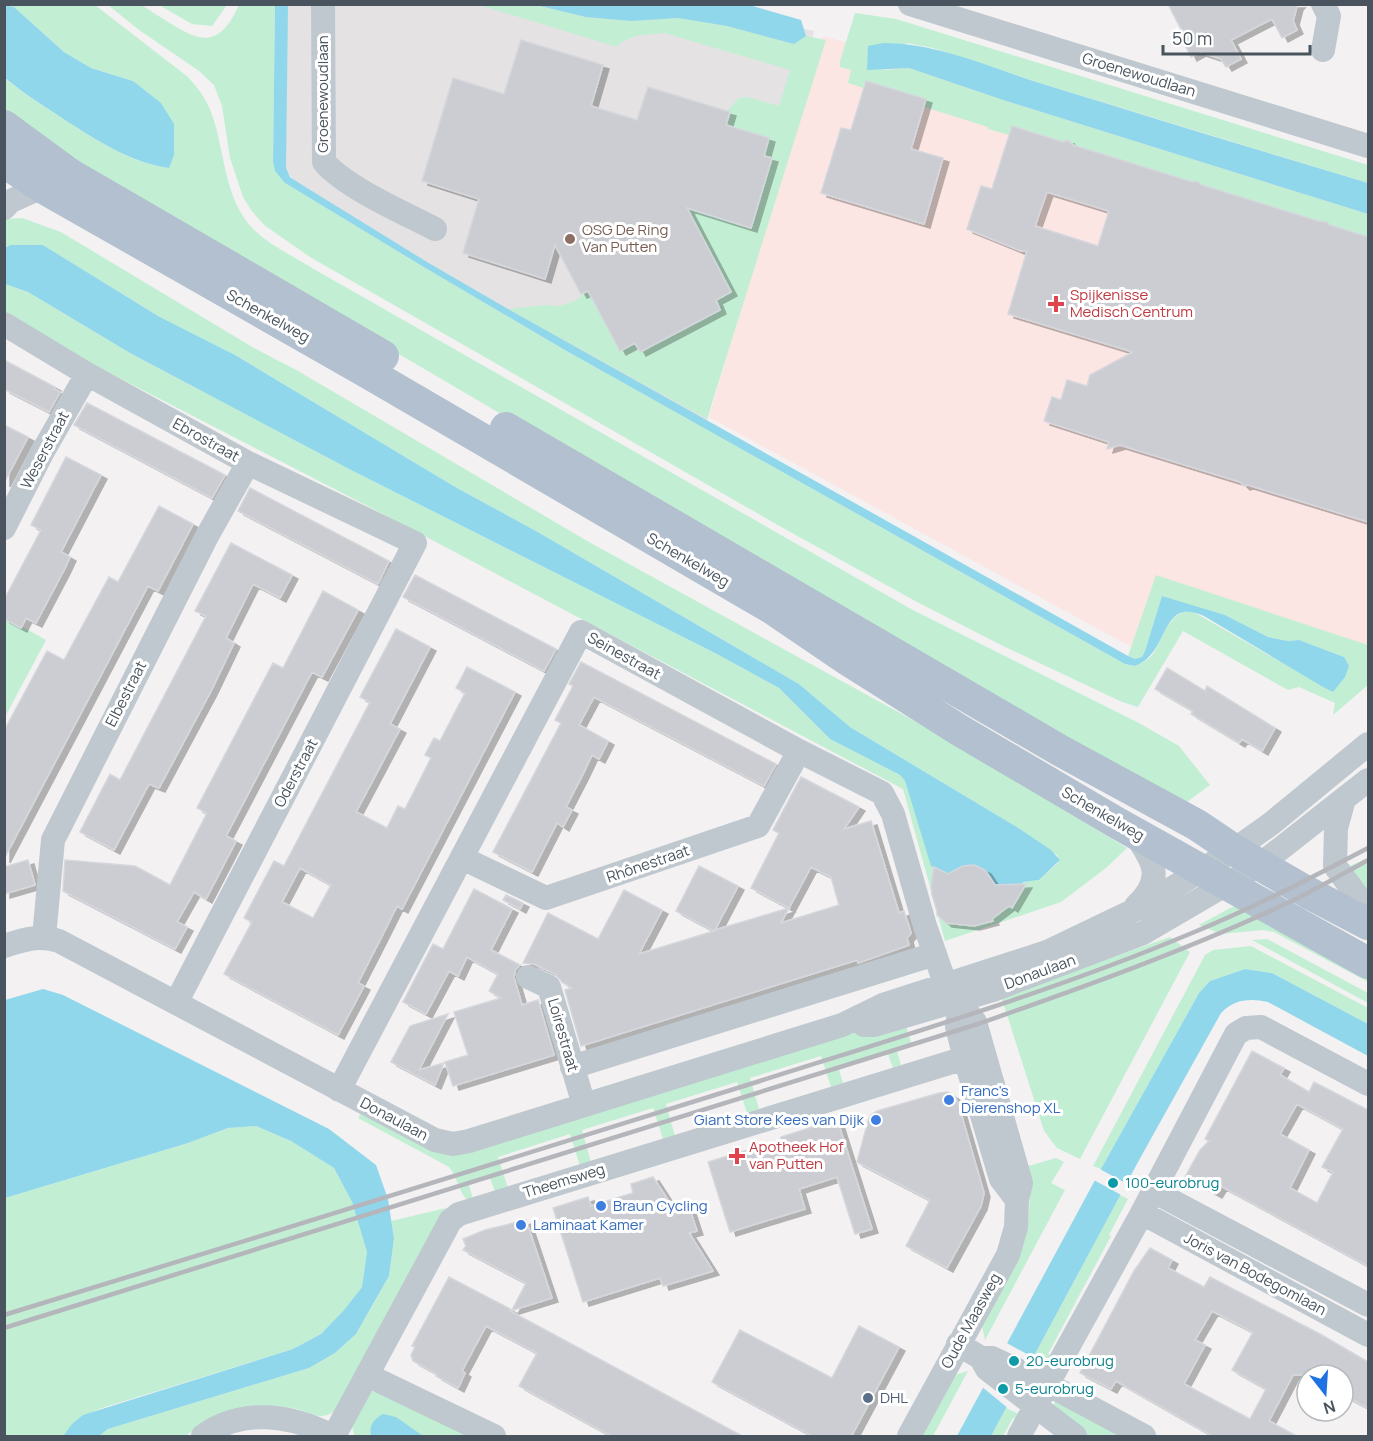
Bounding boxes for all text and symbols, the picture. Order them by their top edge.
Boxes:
scale bar [1163,18,1310,56]
text: 50 m [1172,26,1212,50]
street label: Groenewoudlaan [312,35,333,153]
street label: Groenewoudlaan [1080,47,1198,102]
place label: OSG De Ring Van Putten [582,219,668,257]
marker: OSG De Ring Van Putten [563,232,577,246]
street label: Schenkelweg [223,284,314,347]
place label: Spijkenisse Medisch Centrum [1070,284,1193,322]
marker: Spijkenisse Medisch Centrum [1047,295,1065,313]
street label: Weserstraat [15,407,74,492]
street label: Ebrostraat [169,413,243,466]
street label: Schenkelweg [643,527,733,592]
street label: Seinestraat [584,627,665,684]
street label: Elbestraat [100,657,151,730]
street label: Oderstraat [269,735,323,811]
street label: Schenkelweg [1058,781,1148,846]
street label: Rhônestraat [604,840,692,888]
street label: Donaulaan [1001,949,1078,994]
street label: Loirestraat [543,996,584,1074]
place label: Franc's Dierenshop XL [961,1080,1061,1118]
street label: Donaulaan [357,1092,432,1145]
marker: Franc's Dierenshop XL [942,1093,956,1107]
place label: Giant Store Kees van Dijk [694,1109,865,1130]
marker: Giant Store Kees van Dijk [869,1113,883,1127]
place label: Apotheek Hof van Putten [749,1136,844,1174]
marker: Apotheek Hof van Putten [730,1149,744,1163]
street label: Theemsweg [520,1158,607,1203]
place label: 100-eurobrug [1125,1172,1219,1193]
marker: 100-eurobrug [1106,1176,1120,1190]
place label: Braun Cycling [613,1195,708,1216]
marker: Braun Cycling [594,1199,608,1213]
place label: Laminaat Kamer [533,1214,644,1235]
marker: Laminaat Kamer [514,1218,528,1232]
street label: Joris van Bodegomlaan [1180,1227,1330,1320]
street label: Oude Maasweg [936,1269,1005,1372]
place label: 20-eurobrug [1026,1350,1114,1371]
marker: 20-eurobrug [1007,1354,1021,1368]
north arrow [1295,1363,1355,1423]
place label: 5-eurobrug [1015,1378,1094,1399]
marker: 5-eurobrug [996,1382,1010,1396]
place label: DHL [880,1387,908,1408]
marker: DHL [861,1391,875,1405]
text: N [1321,1395,1338,1420]

